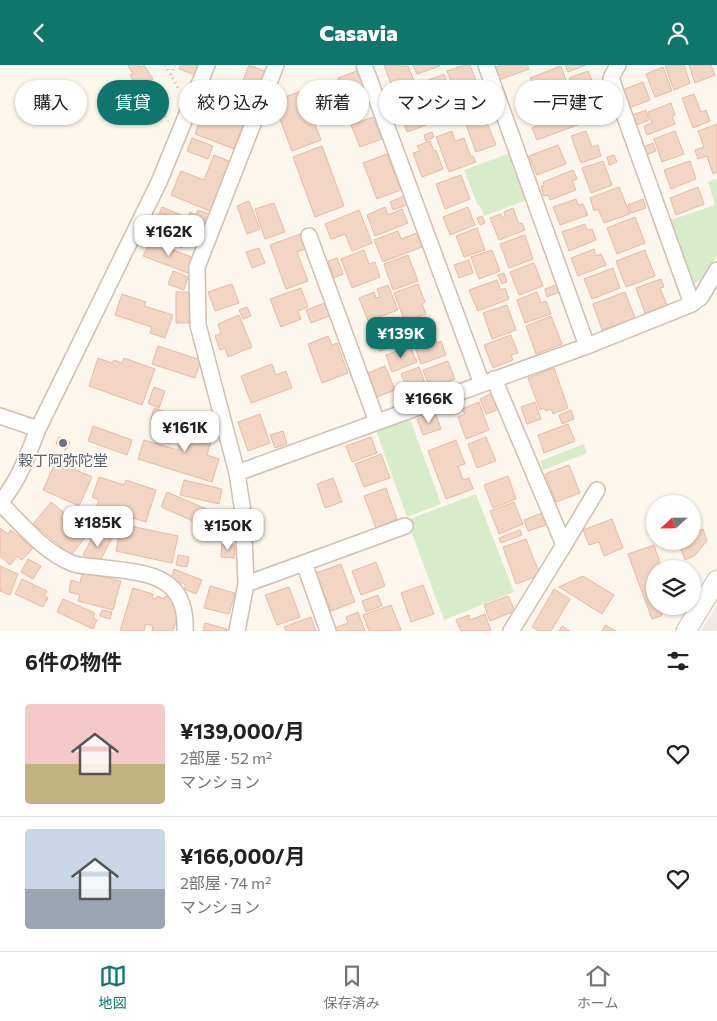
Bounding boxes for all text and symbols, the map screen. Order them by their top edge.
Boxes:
icon: back [25,19,53,47]
text: Casavia [319,19,398,46]
icon: person [664,19,692,47]
chip: 購入 [15,80,87,125]
chip: 賃貸 [97,80,169,125]
chip: 絞り込み [179,80,287,125]
chip: 新着 [297,80,369,125]
chip: マンション [379,80,505,125]
chip: 一戸建て [515,80,623,125]
pin: ¥162K [134,215,204,257]
text: ¥162K [145,221,193,240]
pin: ¥139K [366,317,436,359]
text: ¥139K [377,323,425,342]
pin: ¥166K [394,381,464,424]
text: ¥166K [405,388,453,407]
pin: ¥161K [150,411,220,453]
text: ¥161K [162,417,208,436]
marker: 穀丁阿弥陀堂 [57,437,69,449]
place label: 穀丁阿弥陀堂 [18,451,108,469]
north arrow [646,495,701,550]
map controls [646,495,701,615]
pin: ¥185K [63,505,133,548]
pin: ¥150K [193,509,263,551]
text: ¥185K [74,512,122,531]
text: ¥150K [204,515,252,534]
button: layers [646,560,701,615]
icon: filters [664,647,692,675]
text: 6件の物件 [25,649,122,674]
text: ¥139,000/月 [180,718,305,743]
icon: home [65,724,125,784]
icon: heart [664,740,692,768]
text: 2部屋 · 52 m² [180,748,272,767]
text: マンション [180,772,260,791]
text: ¥166,000/月 [180,843,306,868]
icon: home [65,849,125,909]
icon: heart [664,865,692,893]
text: 2部屋 · 74 m² [180,873,271,892]
text: マンション [180,897,260,916]
tab: 地図 [99,962,127,1012]
tab: 保存済み [324,962,380,1012]
tab: ホーム [577,962,618,1012]

